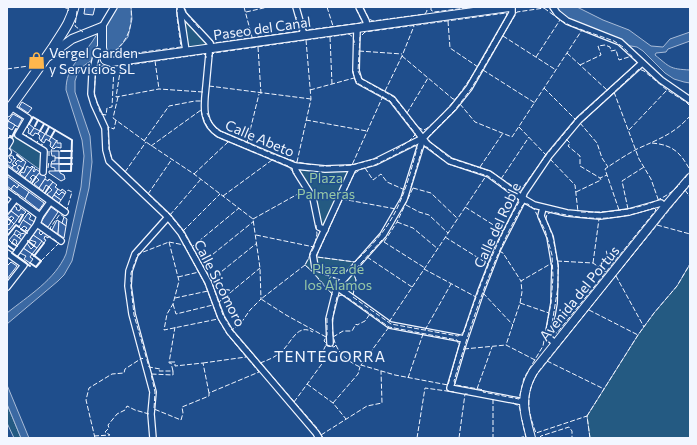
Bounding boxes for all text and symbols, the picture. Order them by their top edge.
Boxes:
street label: Paseo del Canal [212,13,312,43]
place label: Vergel Garden y Servicios SL [49,44,138,77]
shop icon: Vergel Garden y Servicios SL [26,50,46,70]
street label: Calle Abeto [223,116,297,160]
park label: Plaza Palmeras [297,169,355,202]
street label: Calle del Roble [470,180,524,270]
street label: Calle Sicómoro [191,237,249,329]
street label: Avenida del Portús [535,242,623,344]
park label: Plaza de los Álamos [304,260,372,293]
district label: TENTEGORRA [274,347,386,365]

